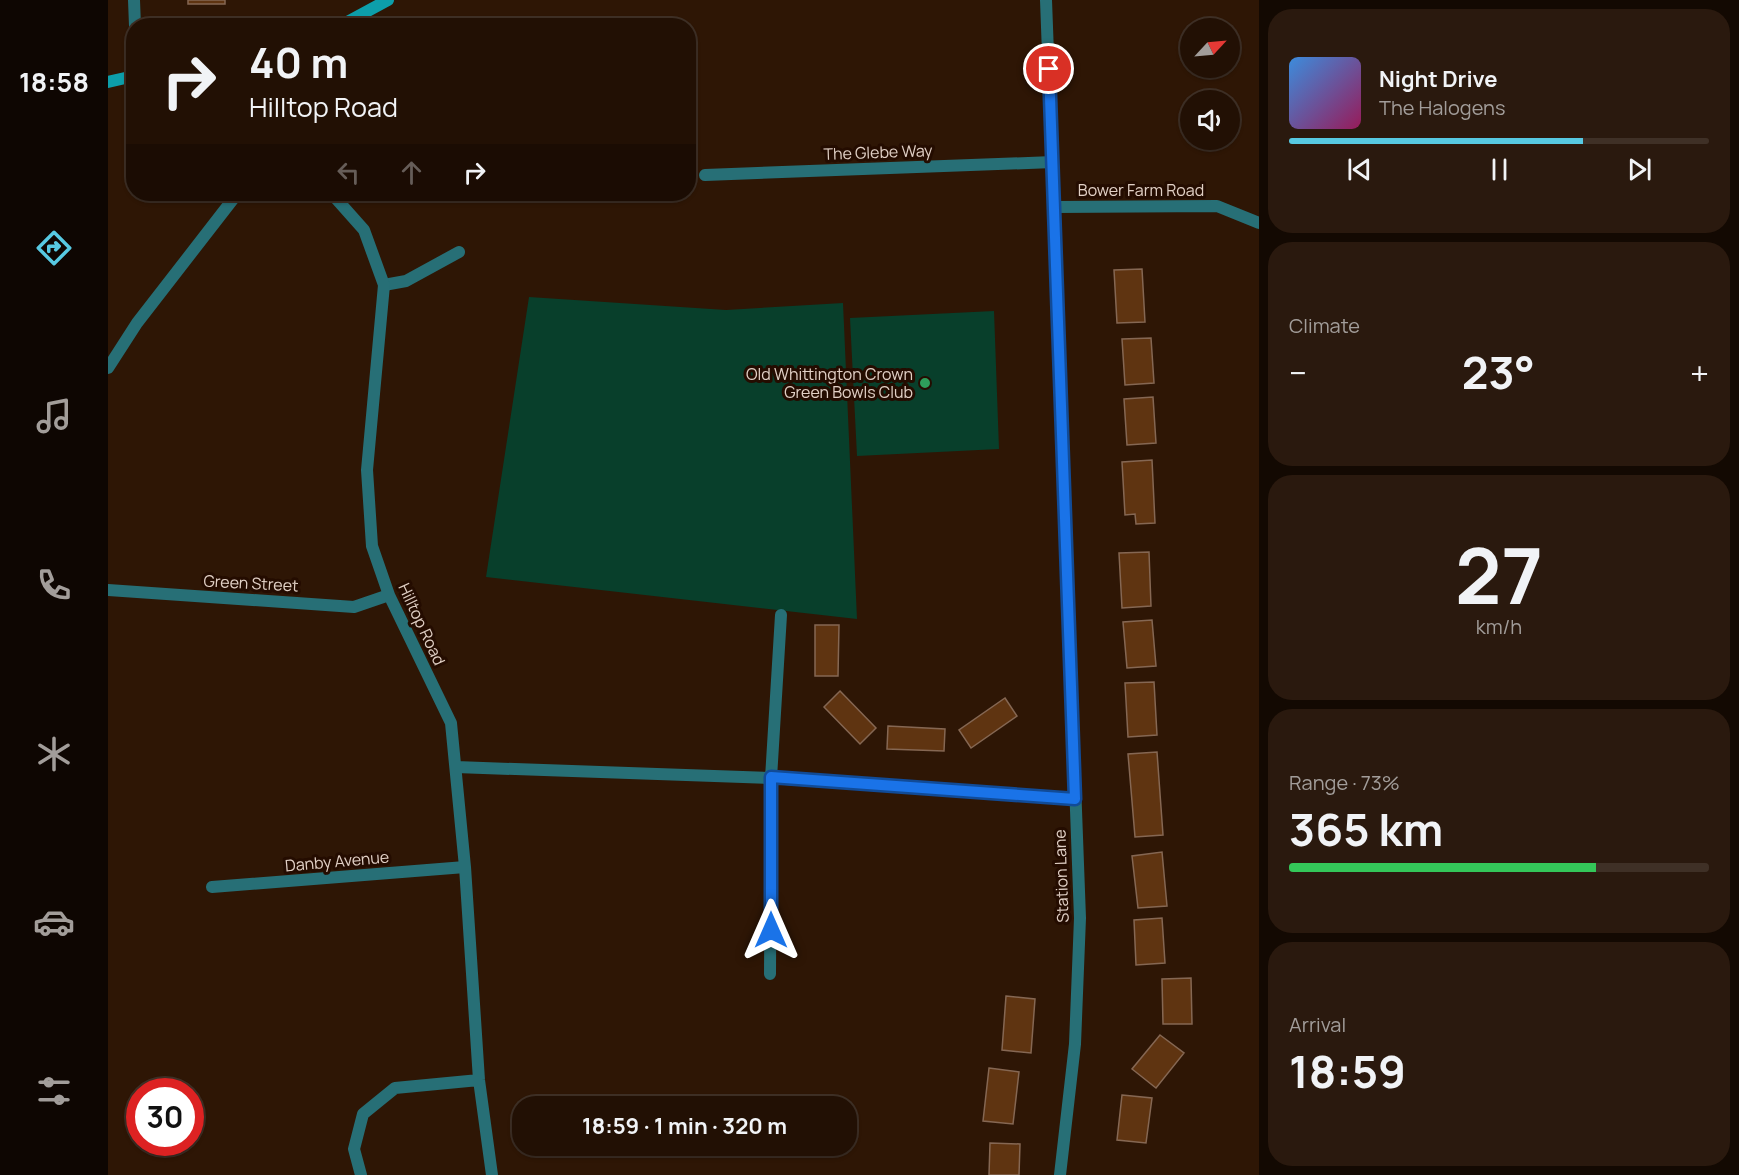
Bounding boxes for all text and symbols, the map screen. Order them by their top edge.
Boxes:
north arrow [1180,18,1240,78]
map controls [1180,18,1240,150]
text: 40 m [249,33,348,91]
icon: right [150,42,228,120]
pin [1023,43,1074,94]
icon: arrive [1032,52,1065,85]
text: 18:58 [19,63,89,100]
text: Night Drive [1379,64,1498,94]
text: Hilltop Road [249,88,398,125]
button: sound [1180,90,1240,150]
text: The Halogens [1379,94,1505,121]
street label: The Glebe Way [823,139,933,165]
icon: previous [1343,153,1376,186]
icon: pause [1483,153,1516,186]
icon: next [1623,153,1656,186]
icon: left [332,156,365,189]
icon: ahead [395,156,428,189]
icon: right [458,156,491,189]
street label: Bower Farm Road [1078,179,1204,201]
icon: directions [33,227,75,269]
text: Climate [1289,312,1360,339]
text: 23° [1462,341,1535,403]
text: − [1289,350,1307,395]
text: + [1690,350,1709,395]
place label: Old Whittington Crown Green Bowls Club [746,363,913,403]
marker: Old Whittington Crown Green Bowls Club [918,376,932,390]
icon: music [33,395,75,437]
text: 27 [1455,521,1543,627]
icon: phone [33,564,75,606]
street label: Green Street [203,570,299,596]
street label: Hilltop Road [393,579,451,669]
text: km/h [1476,613,1522,640]
icon: climate [33,733,75,775]
text: Range · 73% [1289,769,1400,796]
text: 365 km [1289,798,1443,860]
street label: Station Lane [1048,829,1074,923]
street label: Danby Avenue [284,845,390,877]
position arrow [739,898,803,962]
icon: car [33,901,75,943]
text: Arrival [1289,1011,1346,1038]
text: 18:59 [1289,1040,1406,1102]
icon: filters [33,1070,75,1112]
speed limit sign: 30 [126,1078,204,1156]
text: 18:59 · 1 min · 320 m [582,1111,787,1141]

